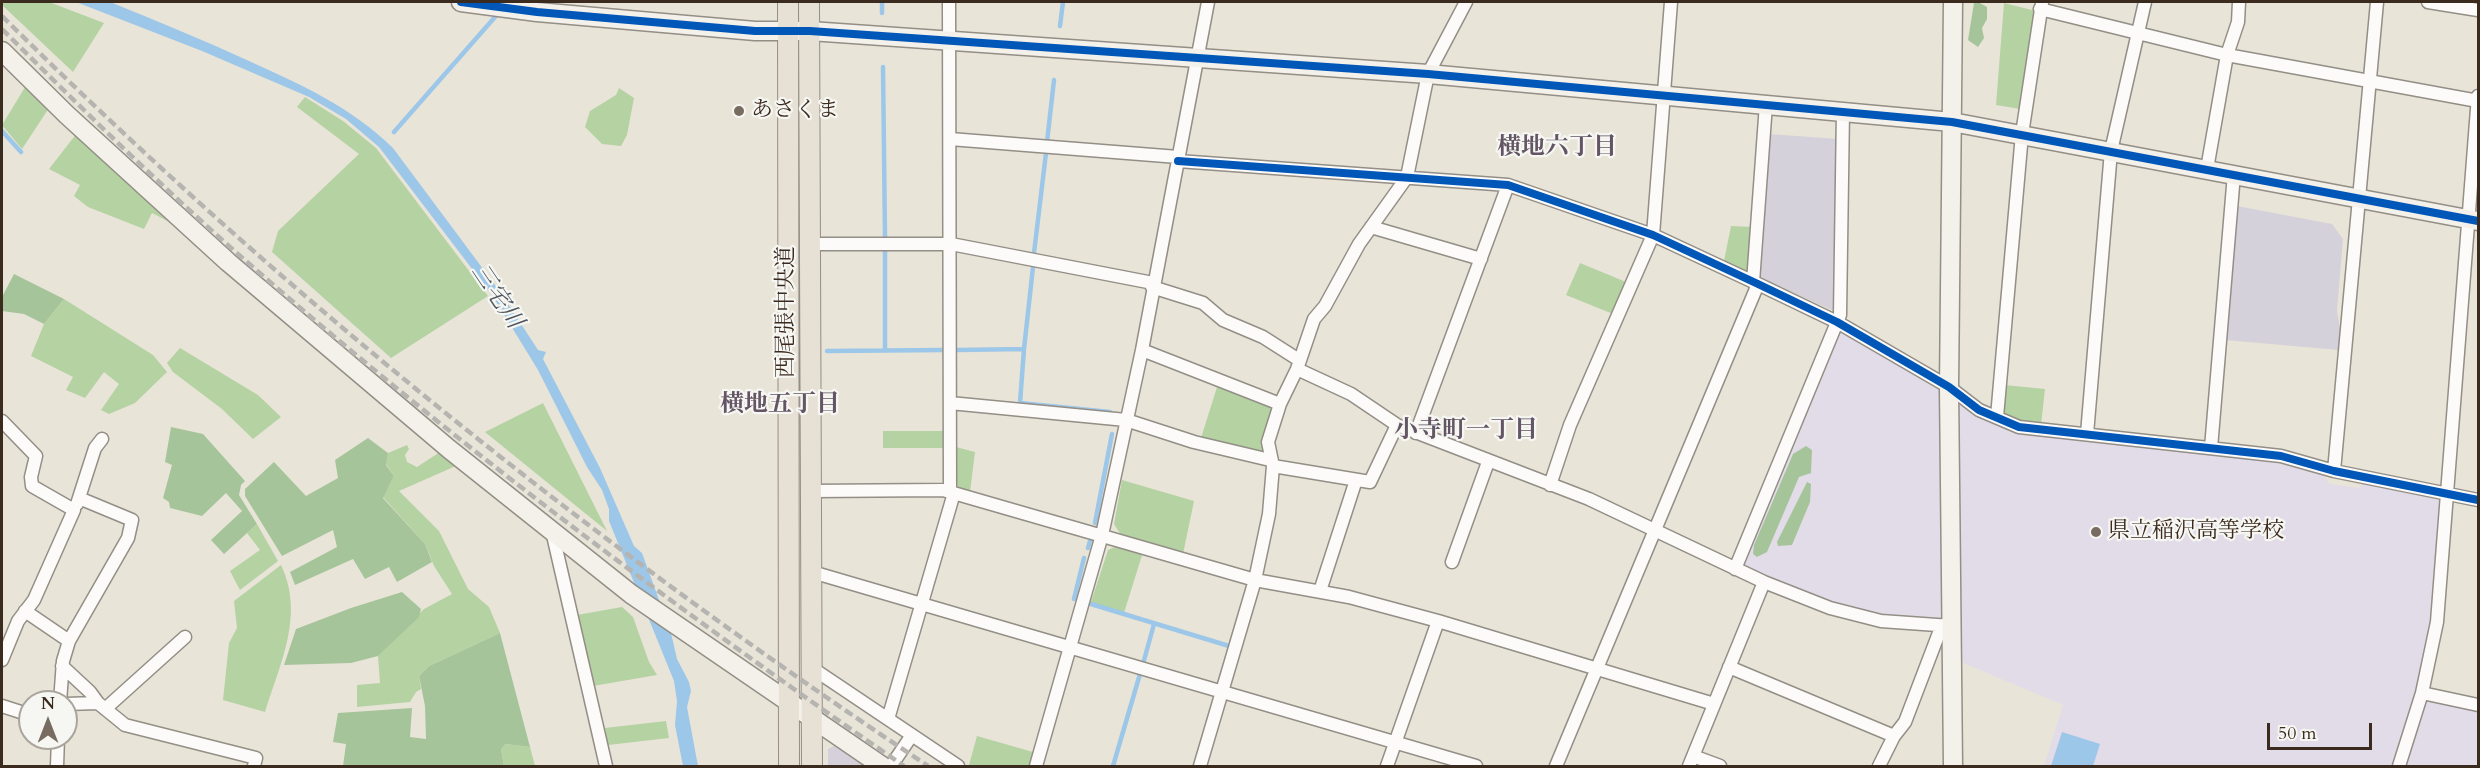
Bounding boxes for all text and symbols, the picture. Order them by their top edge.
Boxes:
place label: あさくま [751,98,839,124]
marker: あさくま [732,104,746,118]
district label: 横地六丁目 [1497,134,1617,162]
street label: 西尾張中央道 [774,246,800,378]
water label: 三宅川 [464,259,528,335]
district label: 横地五丁目 [720,391,840,419]
district label: 小寺町一丁目 [1394,417,1538,445]
place label: 県立稲沢高等学校 [2108,519,2284,545]
marker: 県立稲沢高等学校 [2089,525,2103,539]
north arrow [18,690,78,750]
text: N [41,693,55,715]
scale bar [2270,711,2375,749]
text: 50 m [2278,721,2317,746]

